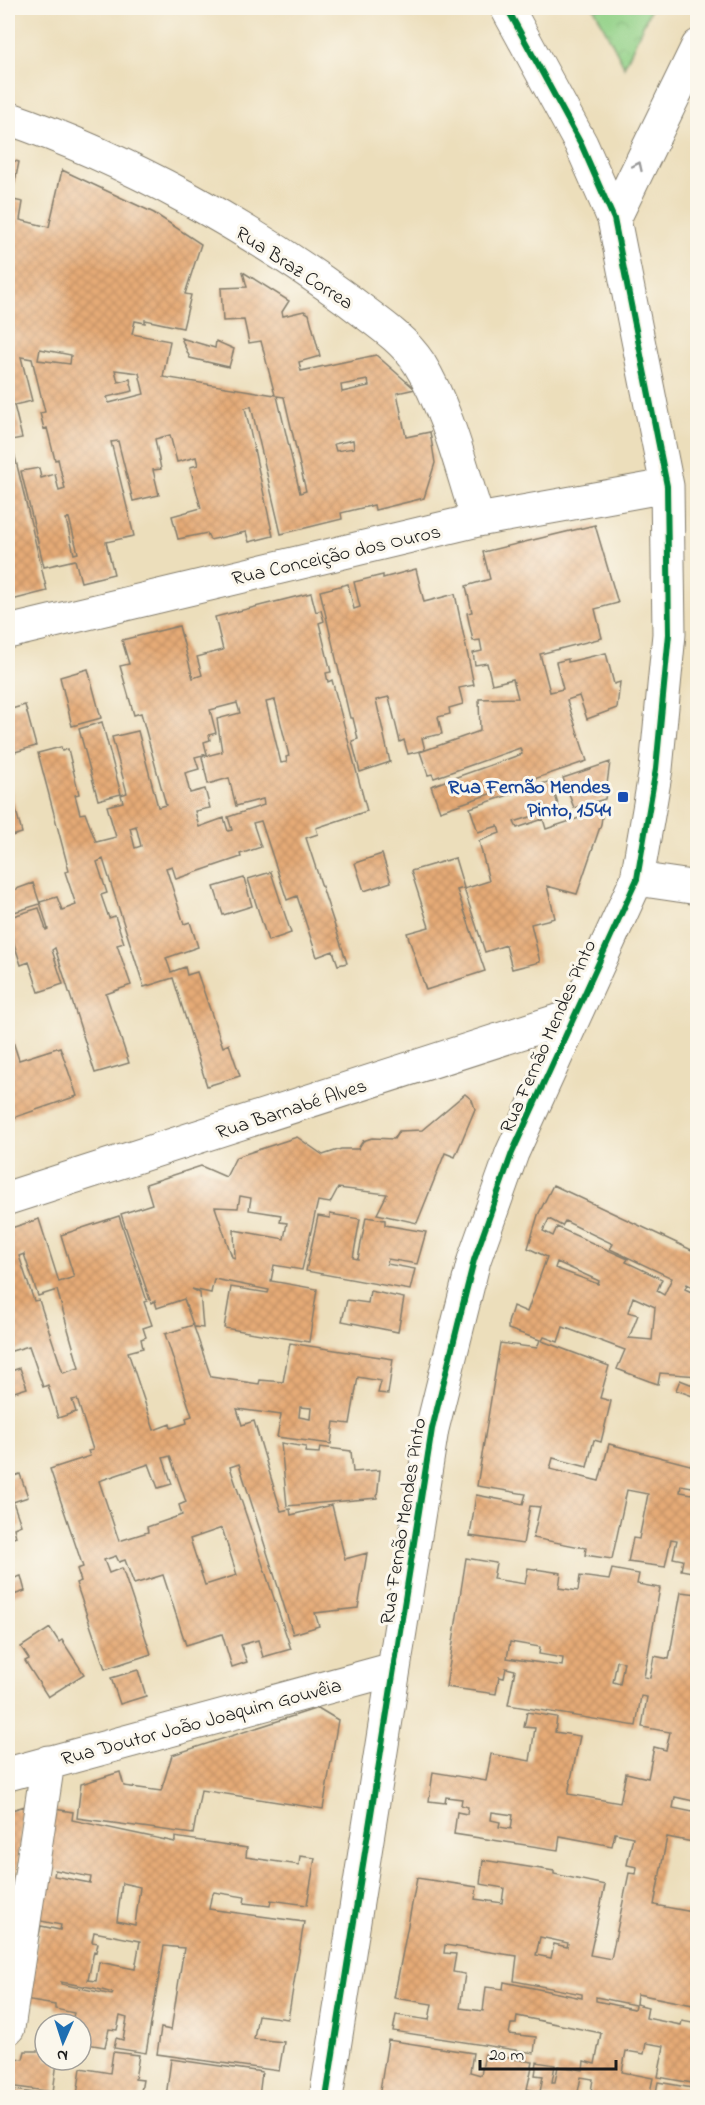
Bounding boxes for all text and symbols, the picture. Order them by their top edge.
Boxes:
one-way arrow [631,161,643,172]
street label: Rua Braz Correa [229,220,358,318]
street label: Rua Conceição dos Ouros [229,518,444,595]
place label: Rua Fernão Mendes Pinto, 1544 [448,774,612,826]
marker: Rua Fernão Mendes Pinto, 1544 [616,790,630,804]
street label: Rua Fernão Mendes Pinto [494,936,605,1138]
street label: Rua Barnabé Alves [213,1072,371,1148]
street label: Rua Fernão Mendes Pinto [374,1416,435,1627]
street label: Rua Doutor João Joaquim Gouvêia [58,1672,345,1775]
north arrow [33,2012,93,2072]
scale bar [480,2033,616,2071]
text: N [56,2043,68,2067]
text: 20 m [489,2043,524,2069]

